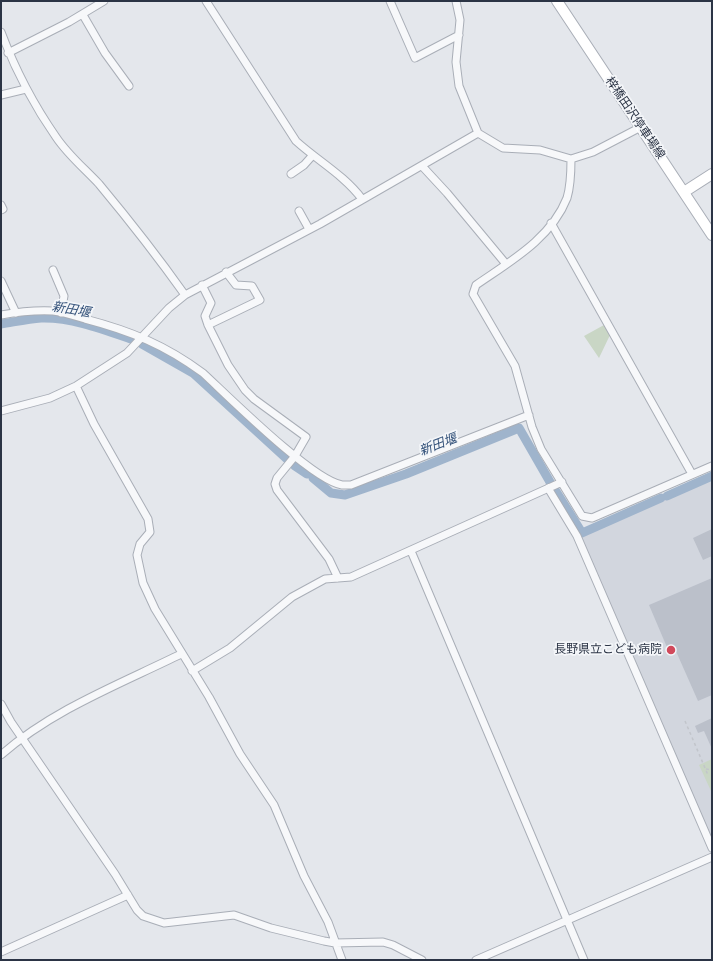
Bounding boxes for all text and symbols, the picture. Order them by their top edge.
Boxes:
street label: 梓橋田沢停車場線 [602,74,668,162]
water label: 新田堰 [50,299,92,321]
water label: 新田堰 [417,431,459,459]
place label: 長野県立こども病院 [554,643,662,657]
marker: 長野県立こども病院 [665,644,677,656]

